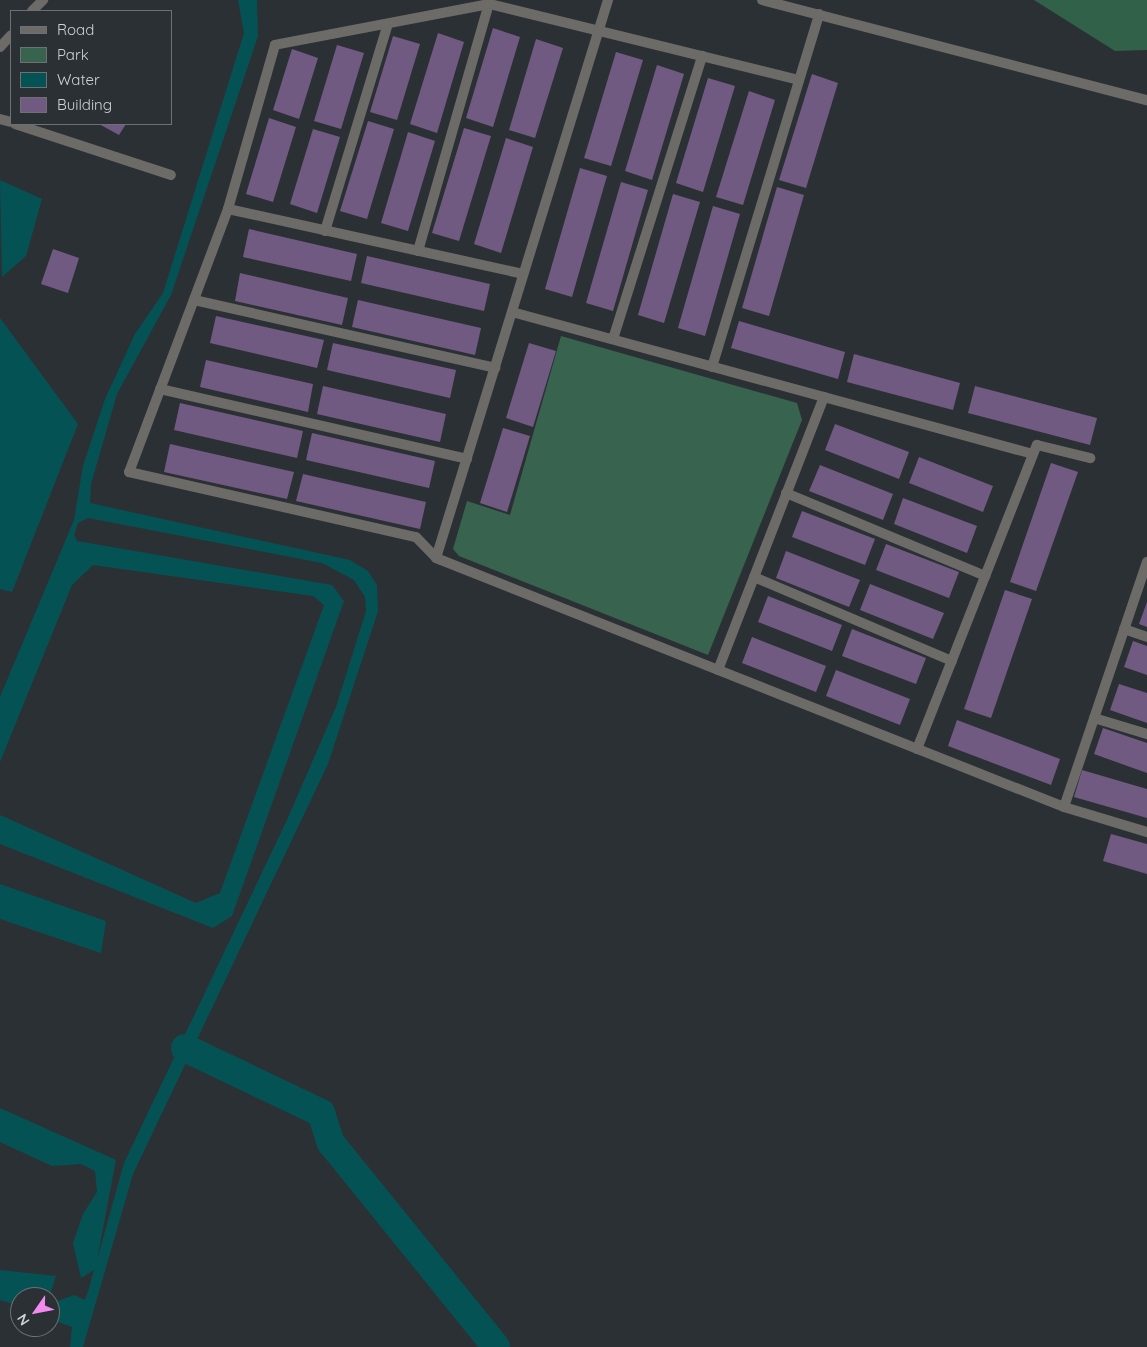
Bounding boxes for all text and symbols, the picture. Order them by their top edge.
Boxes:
legend [10,10,172,125]
text: Road [57,20,94,39]
text: Park [57,45,89,64]
text: Water [57,70,100,89]
text: Building [57,95,112,114]
north arrow [10,1287,60,1337]
text: N [13,1310,34,1329]

